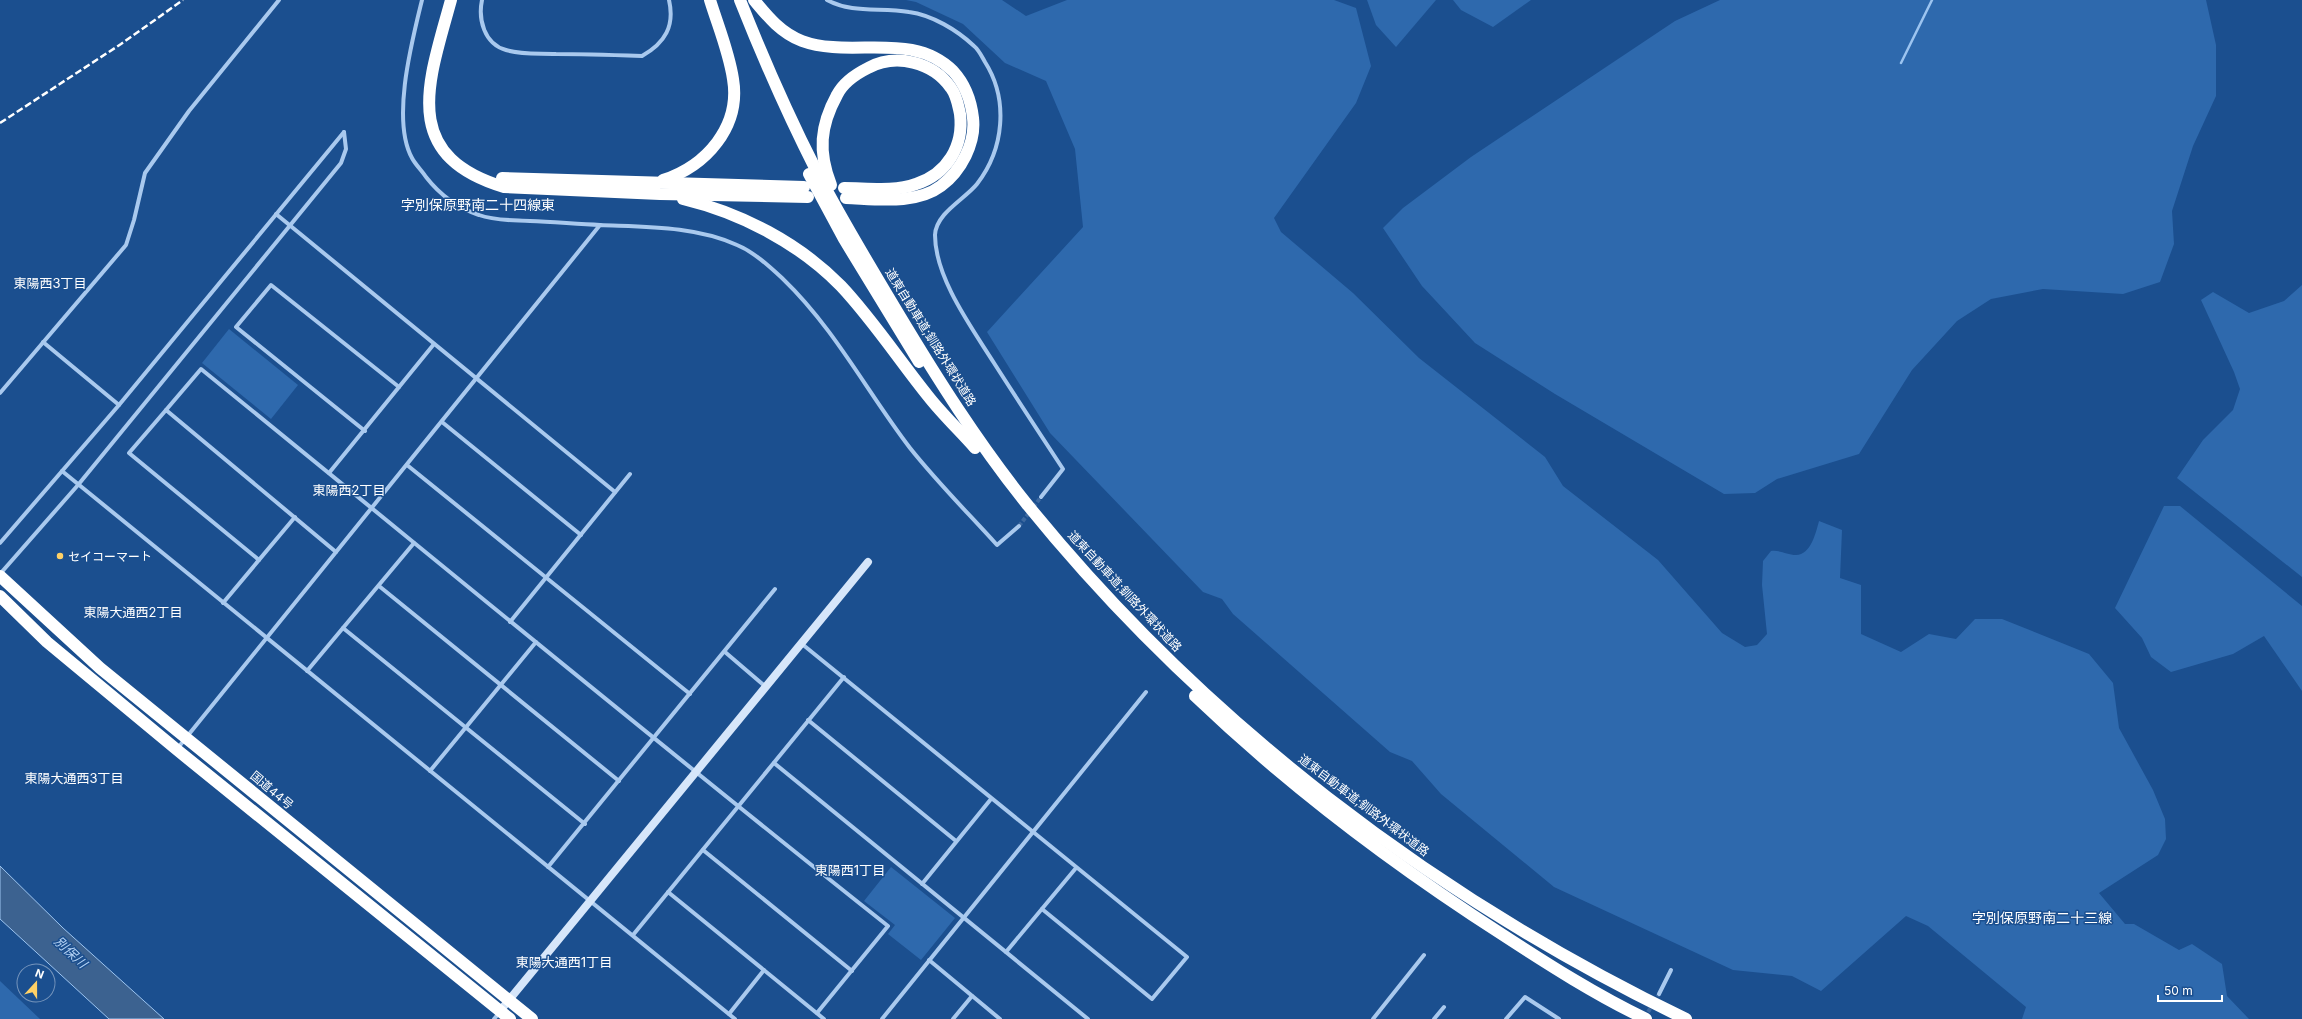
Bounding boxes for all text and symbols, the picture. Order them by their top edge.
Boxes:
district label: 字別保原野南二十四線東 [401,196,555,213]
street label: 道東自動車道;釧路外環状道路 [882,265,980,409]
district label: 東陽西3丁目 [13,275,87,291]
district label: 東陽西2丁目 [313,482,385,498]
street label: 道東自動車道;釧路外環状道路 [1065,528,1185,654]
place label: セイコーマート [68,549,152,564]
marker: セイコーマート [55,551,65,561]
district label: 東陽大通西2丁目 [84,604,182,620]
street label: 道東自動車道;釧路外環状道路 [1296,751,1432,859]
street label: 国道44号 [247,768,297,812]
district label: 東陽大通西3丁目 [24,770,124,786]
district label: 東陽西1丁目 [815,862,885,878]
district label: 字別保原野南二十三線 [1972,909,2112,926]
water label: 別保川 [51,933,92,973]
district label: 東陽大通西1丁目 [516,954,612,970]
north arrow [16,963,56,1003]
text: N [33,966,46,982]
scale bar [2158,977,2222,1003]
text: 50 m [2164,983,2193,998]

